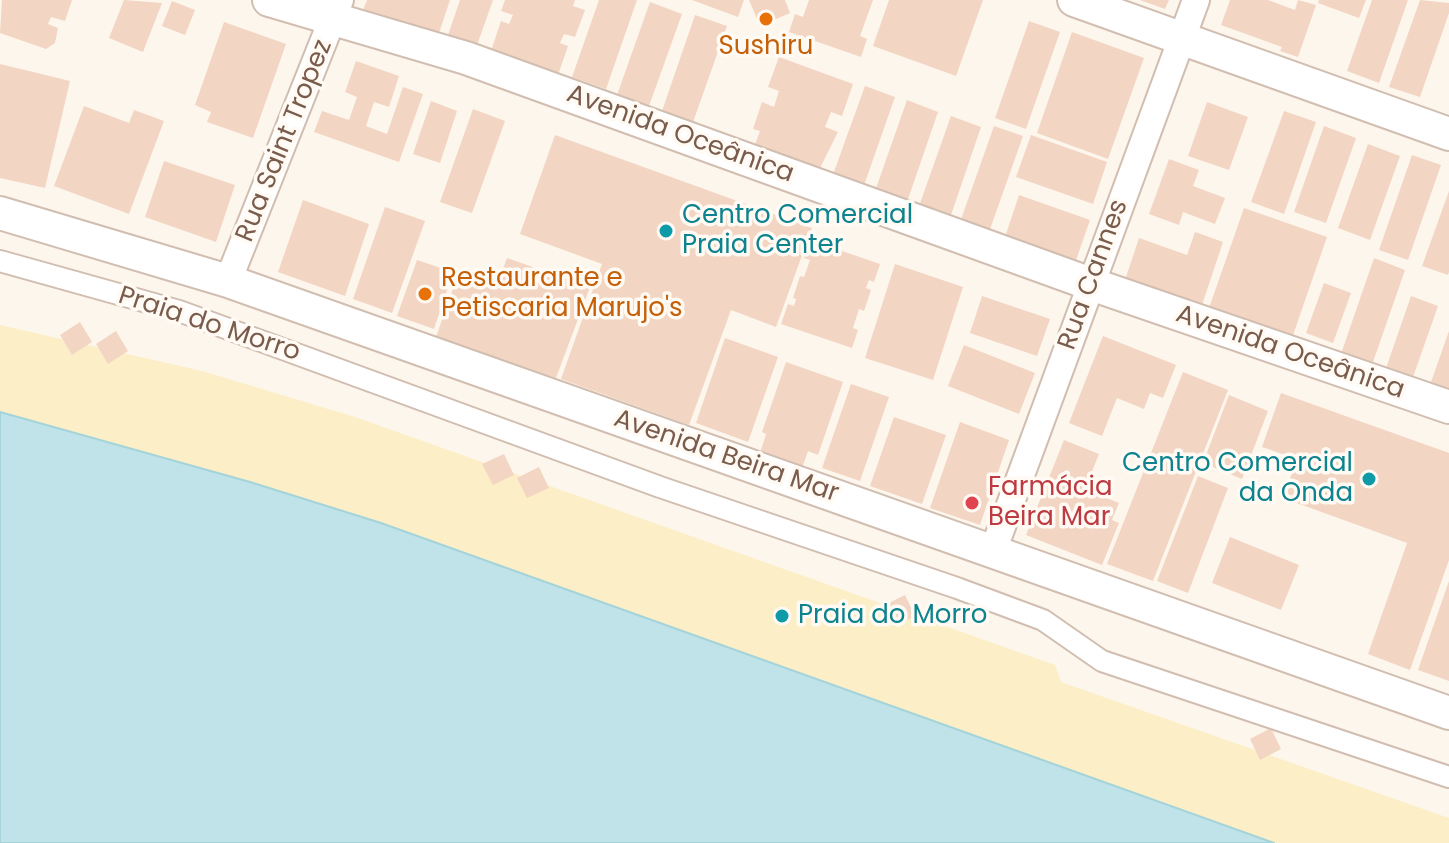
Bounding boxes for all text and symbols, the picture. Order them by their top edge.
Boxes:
marker: Sushiru [757,10,775,28]
place label: Sushiru [719,31,813,63]
street label: Rua Saint Tropez [230,35,340,247]
street label: Avenida Oceânica [562,79,798,191]
street label: Rua Cannes [1052,196,1136,354]
place label: Centro Comercial Praia Center [682,200,913,262]
marker: Centro Comercial Praia Center [657,222,675,240]
place label: Restaurante e Petiscaria Marujo's [441,263,683,324]
street label: Praia do Morro [114,281,304,369]
marker: Restaurante e Petiscaria Marujo's [416,285,434,303]
street label: Avenida Oceânica [1172,299,1408,407]
street label: Avenida Beira Mar [609,404,843,510]
place label: Centro Comercial da Onda [1122,448,1353,510]
marker: Centro Comercial da Onda [1360,470,1378,488]
place label: Farmácia Beira Mar [988,472,1112,534]
marker: Farmácia Beira Mar [963,494,981,512]
place label: Praia do Morro [798,600,987,632]
marker: Praia do Morro [773,607,791,625]

